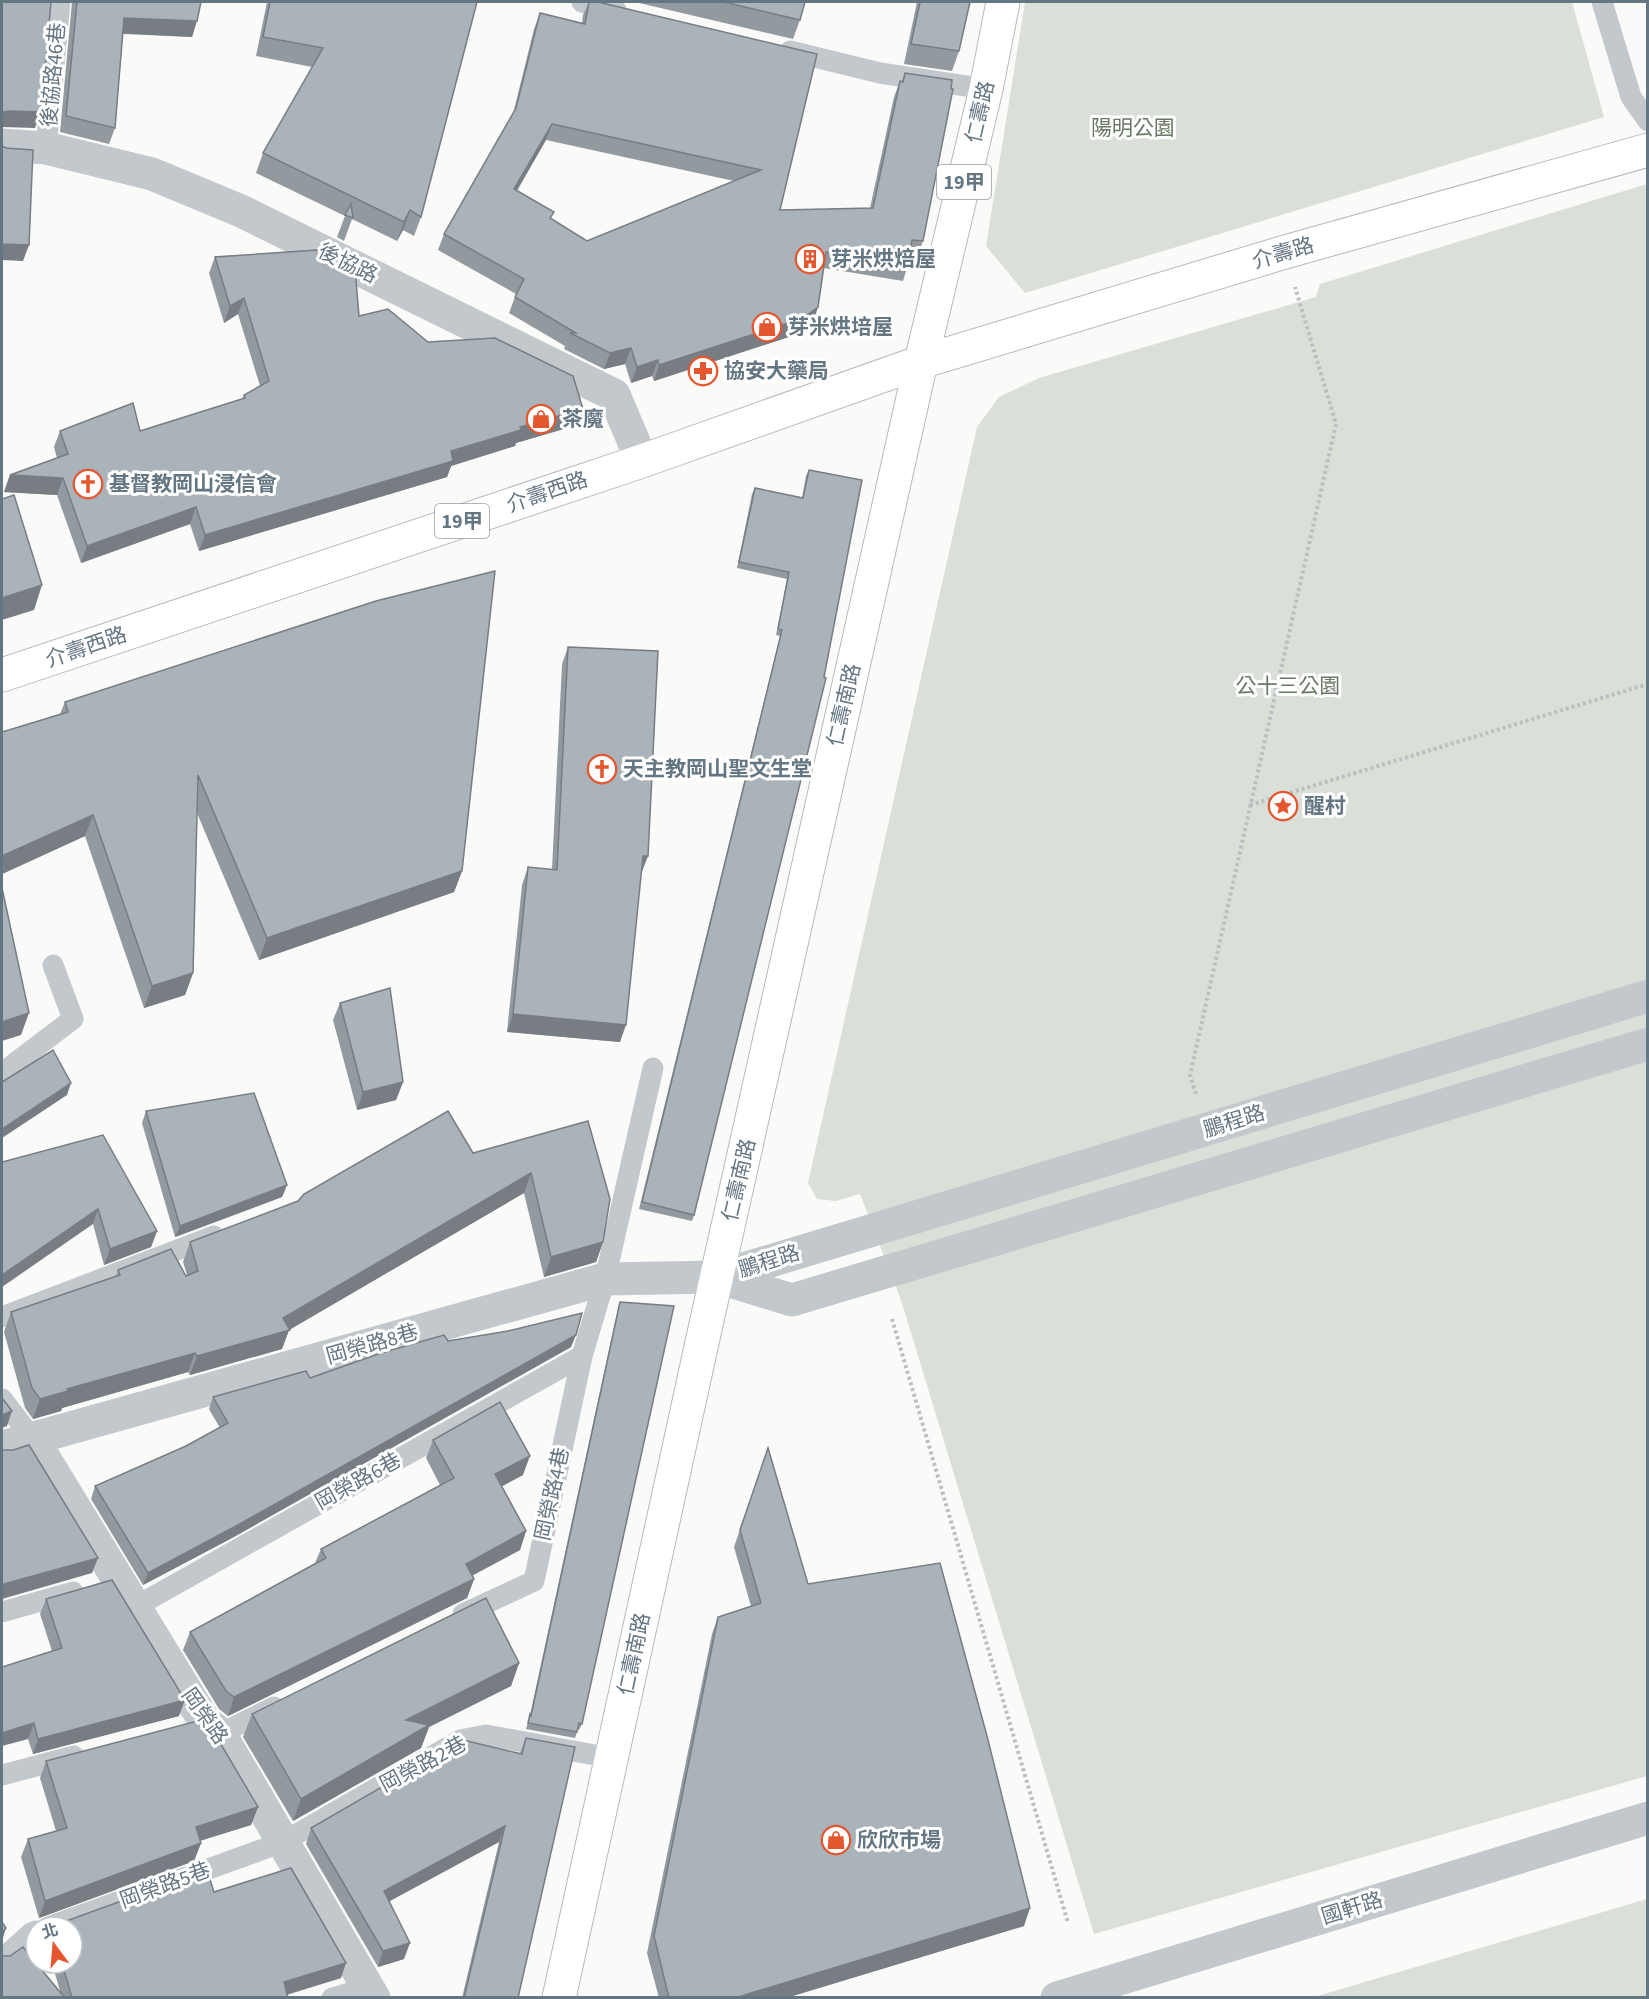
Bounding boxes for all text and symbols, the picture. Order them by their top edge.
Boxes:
street label: 後協路46巷 [33,21,73,129]
street label: 仁壽路 [958,78,1002,146]
park label: 陽明公園 [1091,113,1175,143]
road number: 19甲 [937,165,991,199]
street label: 介壽路 [1249,230,1317,276]
street label: 後協路 [313,236,383,290]
building icon: 芽米烘焙屋 [794,243,826,275]
place label: 芽米烘焙屋 [831,244,936,274]
shop icon: 芽米烘培屋 [751,311,783,343]
place label: 芽米烘培屋 [788,312,893,342]
pharmacy icon: 協安大藥局 [687,355,719,387]
place label: 協安大藥局 [724,356,829,386]
shop icon: 茶魔 [525,403,557,435]
place label: 茶魔 [562,404,604,434]
street label: 介壽西路 [502,464,592,520]
church icon: 基督教岡山浸信會 [72,468,104,500]
place label: 基督教岡山浸信會 [109,469,277,499]
road number: 19甲 [435,504,489,538]
street label: 介壽西路 [41,619,131,675]
street label: 仁壽南路 [820,661,868,749]
park label: 公十三公園 [1236,671,1341,701]
church icon: 天主教岡山聖文生堂 [586,753,618,785]
place label: 天主教岡山聖文生堂 [623,754,812,784]
place icon: 醒村 [1267,790,1299,822]
place label: 醒村 [1304,791,1346,821]
street label: 鵬程路 [1199,1097,1269,1145]
street label: 仁壽南路 [715,1136,763,1224]
street label: 鵬程路 [734,1237,804,1285]
street label: 岡榮路8巷 [322,1317,422,1371]
street label: 岡榮路6巷 [309,1445,407,1517]
street label: 岡榮路4巷 [528,1445,576,1543]
street label: 仁壽南路 [611,1610,657,1698]
street label: 岡榮路 [175,1682,235,1750]
street label: 岡榮路2巷 [374,1729,472,1799]
shop icon: 欣欣市場 [820,1824,852,1856]
place label: 欣欣市場 [857,1825,941,1855]
street label: 岡榮路5巷 [115,1855,215,1915]
street label: 國軒路 [1317,1884,1387,1932]
north arrow [24,1915,84,1975]
text: 北 [39,1919,61,1944]

